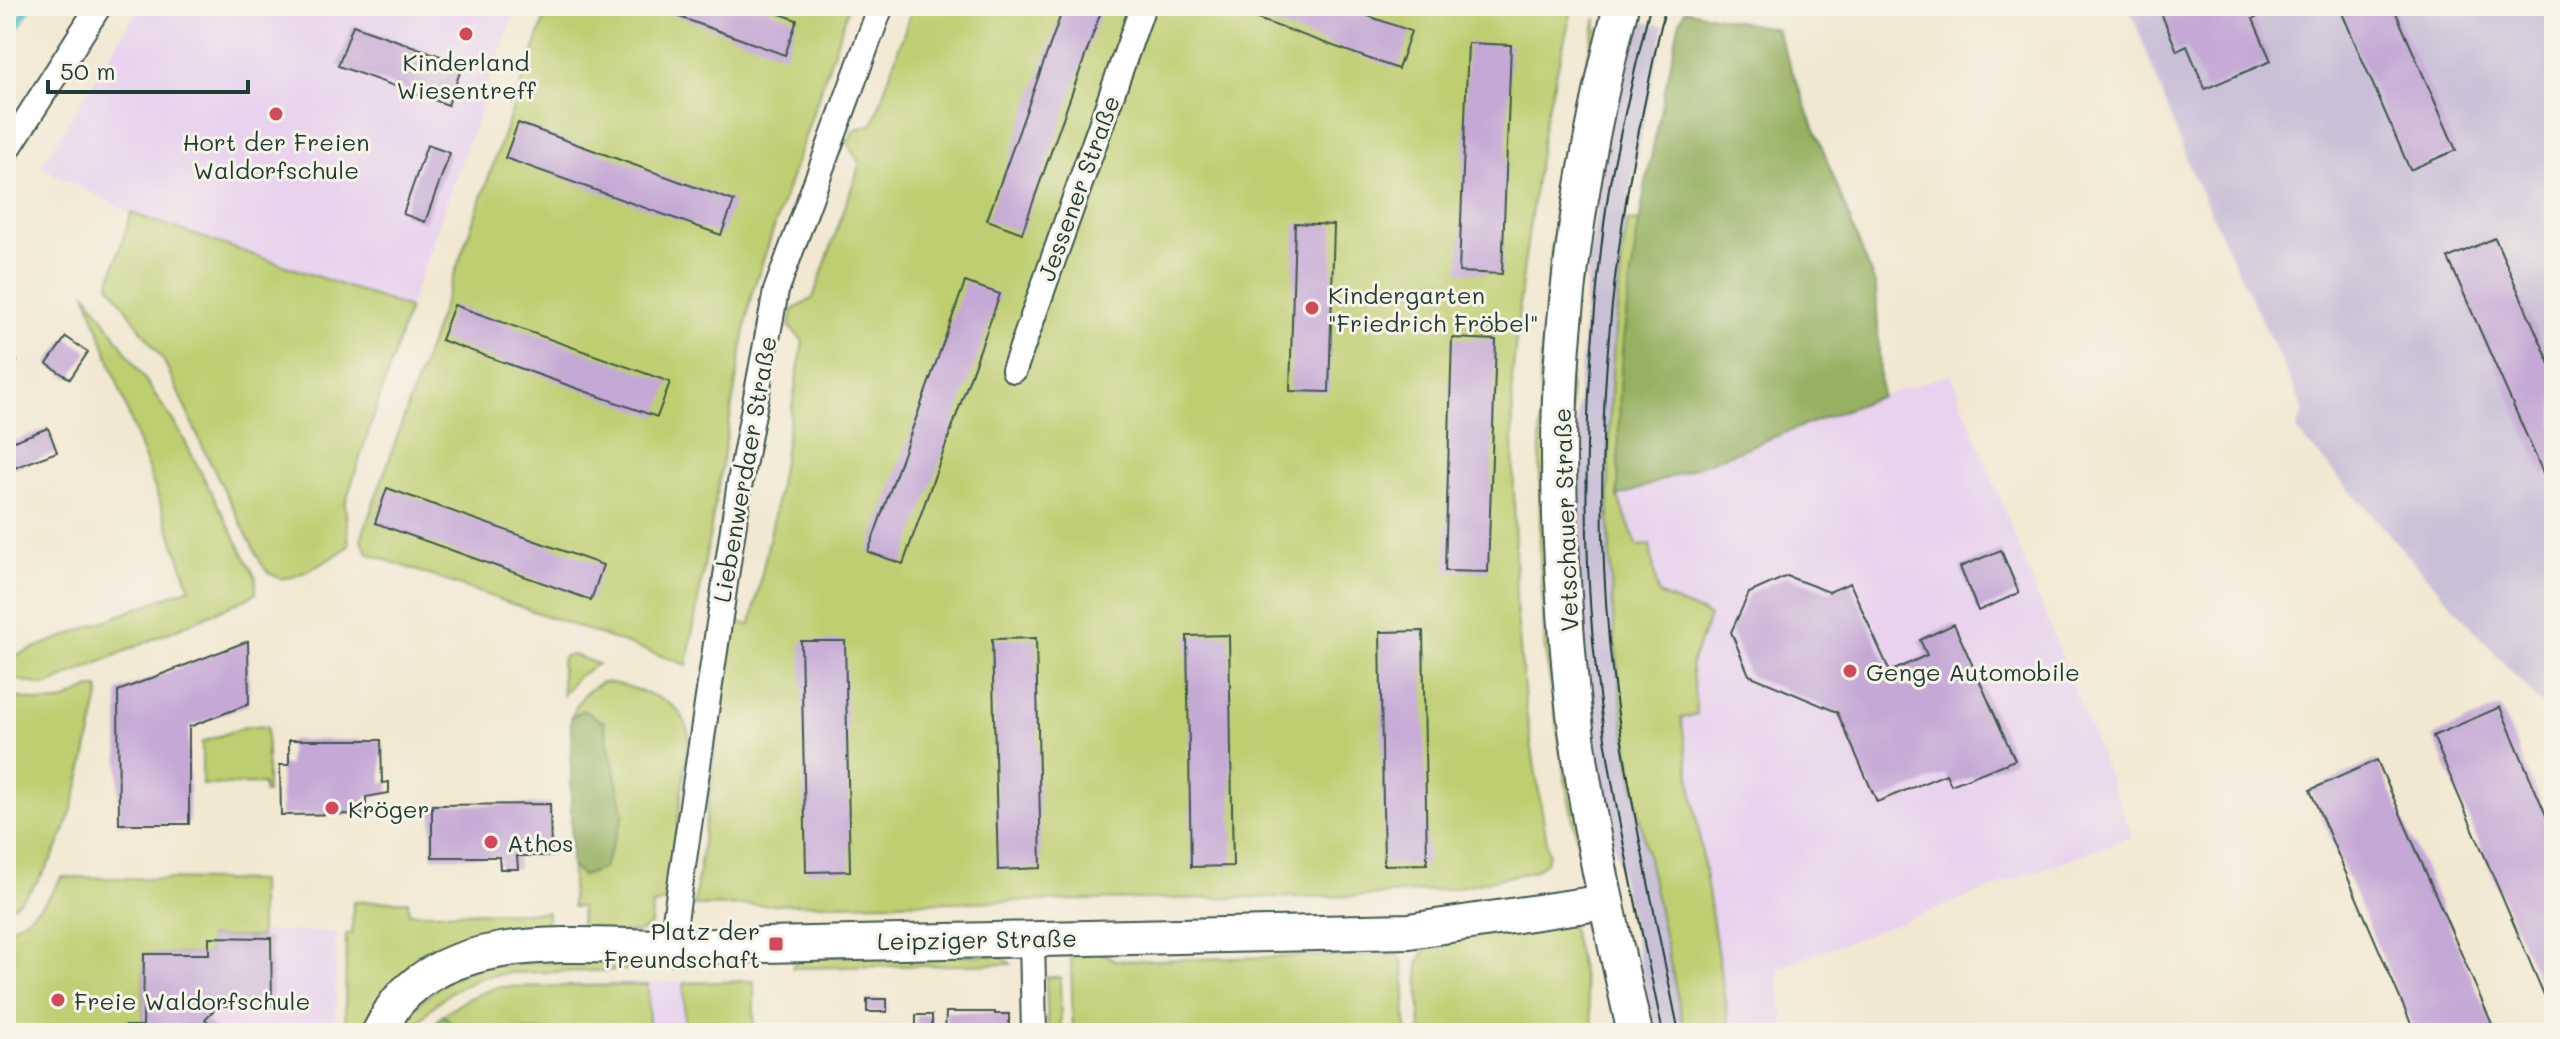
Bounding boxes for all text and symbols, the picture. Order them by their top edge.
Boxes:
marker: Kinderland Wiesentreff [457,25,475,43]
scale bar [48,44,248,94]
place label: Kinderland Wiesentreff [396,46,536,105]
text: 50 m [60,55,116,86]
street label: Jessener Straße [1030,91,1126,285]
marker: Hort der Freien Waldorfschule [267,105,285,123]
place label: Hort der Freien Waldorfschule [182,126,370,185]
place label: Kindergarten "Friedrich Fröbel" [1328,279,1538,338]
marker: Kindergarten "Friedrich Fröbel" [1303,299,1321,317]
street label: Liebenwerdaer Straße [705,334,783,604]
street label: Vetschauer Straße [1546,408,1584,632]
place label: Genge Automobile [1866,656,2080,687]
marker: Genge Automobile [1841,662,1859,680]
place label: Kröger [348,793,430,824]
marker: Kröger [323,799,341,817]
place label: Athos [507,827,574,858]
marker: Athos [482,833,500,851]
place label: Platz der Freundschaft [604,915,760,974]
street label: Leipziger Straße [877,922,1077,956]
marker: Platz der Freundschaft [767,935,785,953]
place label: Freie Waldorfschule [74,985,310,1016]
marker: Freie Waldorfschule [49,991,67,1009]

